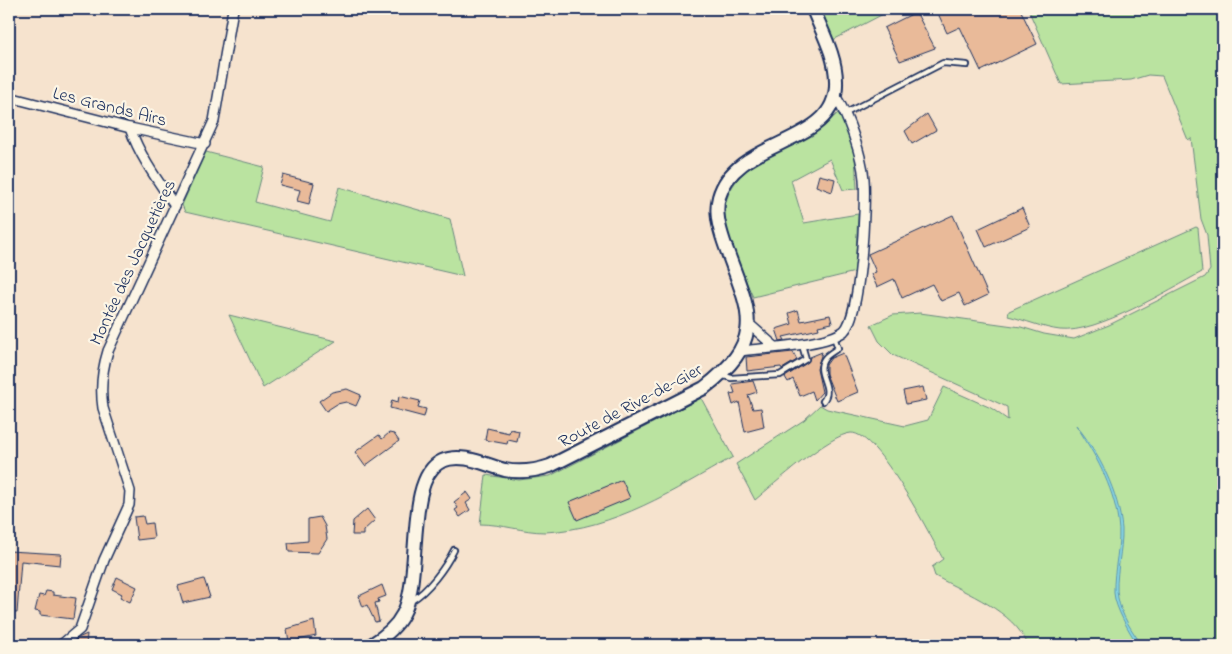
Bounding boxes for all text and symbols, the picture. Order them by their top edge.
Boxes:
street label: Les Grands Airs [50,81,169,135]
street label: Montée des Jacquetières [84,176,184,350]
street label: Route de Rive-de-Gier [554,358,708,456]

